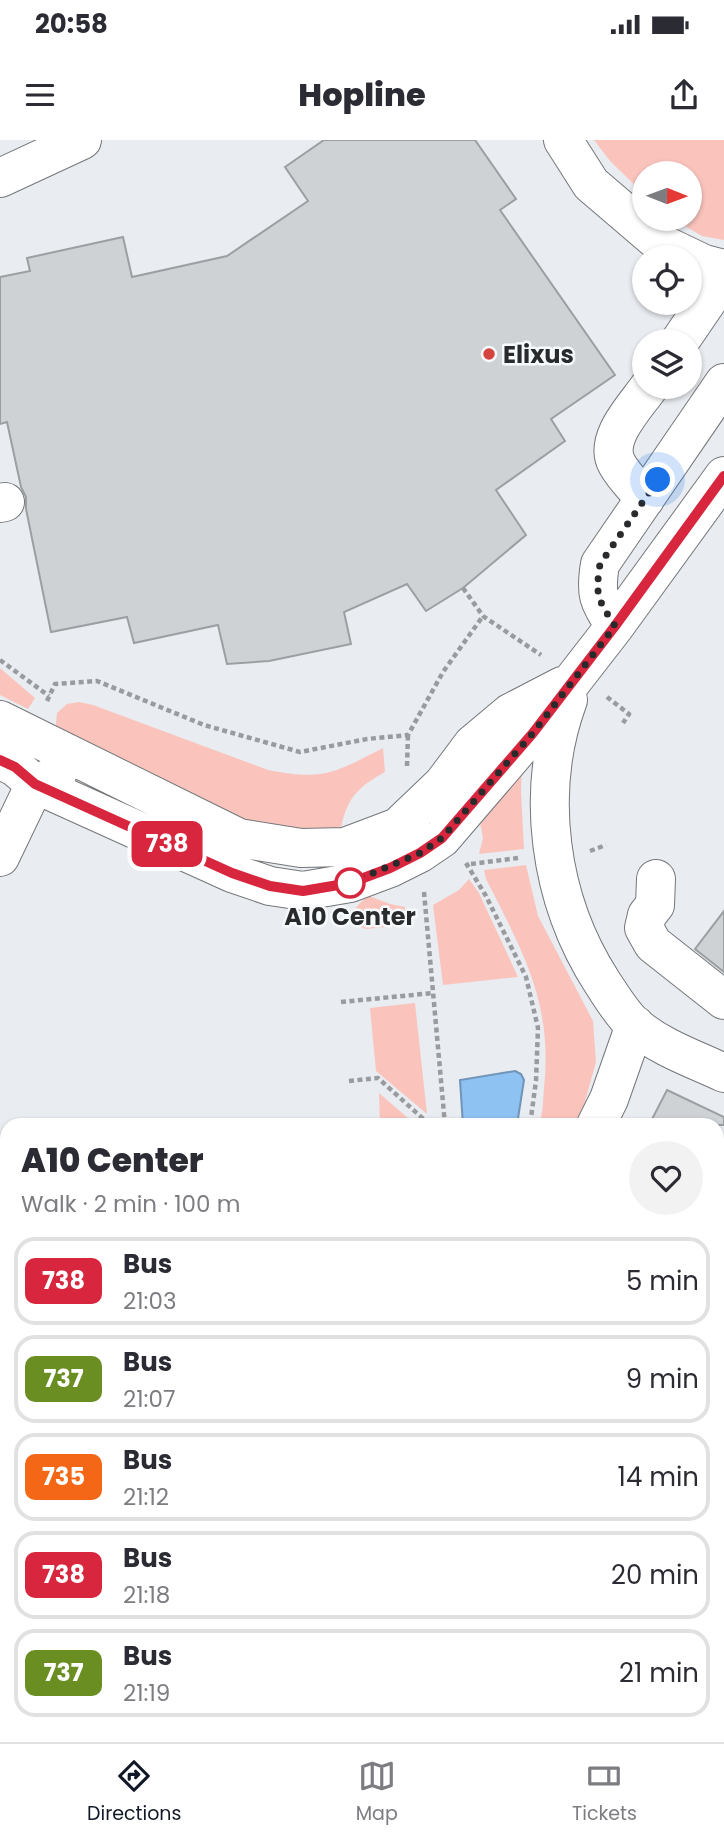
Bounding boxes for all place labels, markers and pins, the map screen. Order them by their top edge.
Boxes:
place label: Elixus [503,338,574,371]
marker: Elixus [481,346,497,362]
marker: A10 Center [335,868,365,898]
place label: A10 Center [284,900,416,933]

